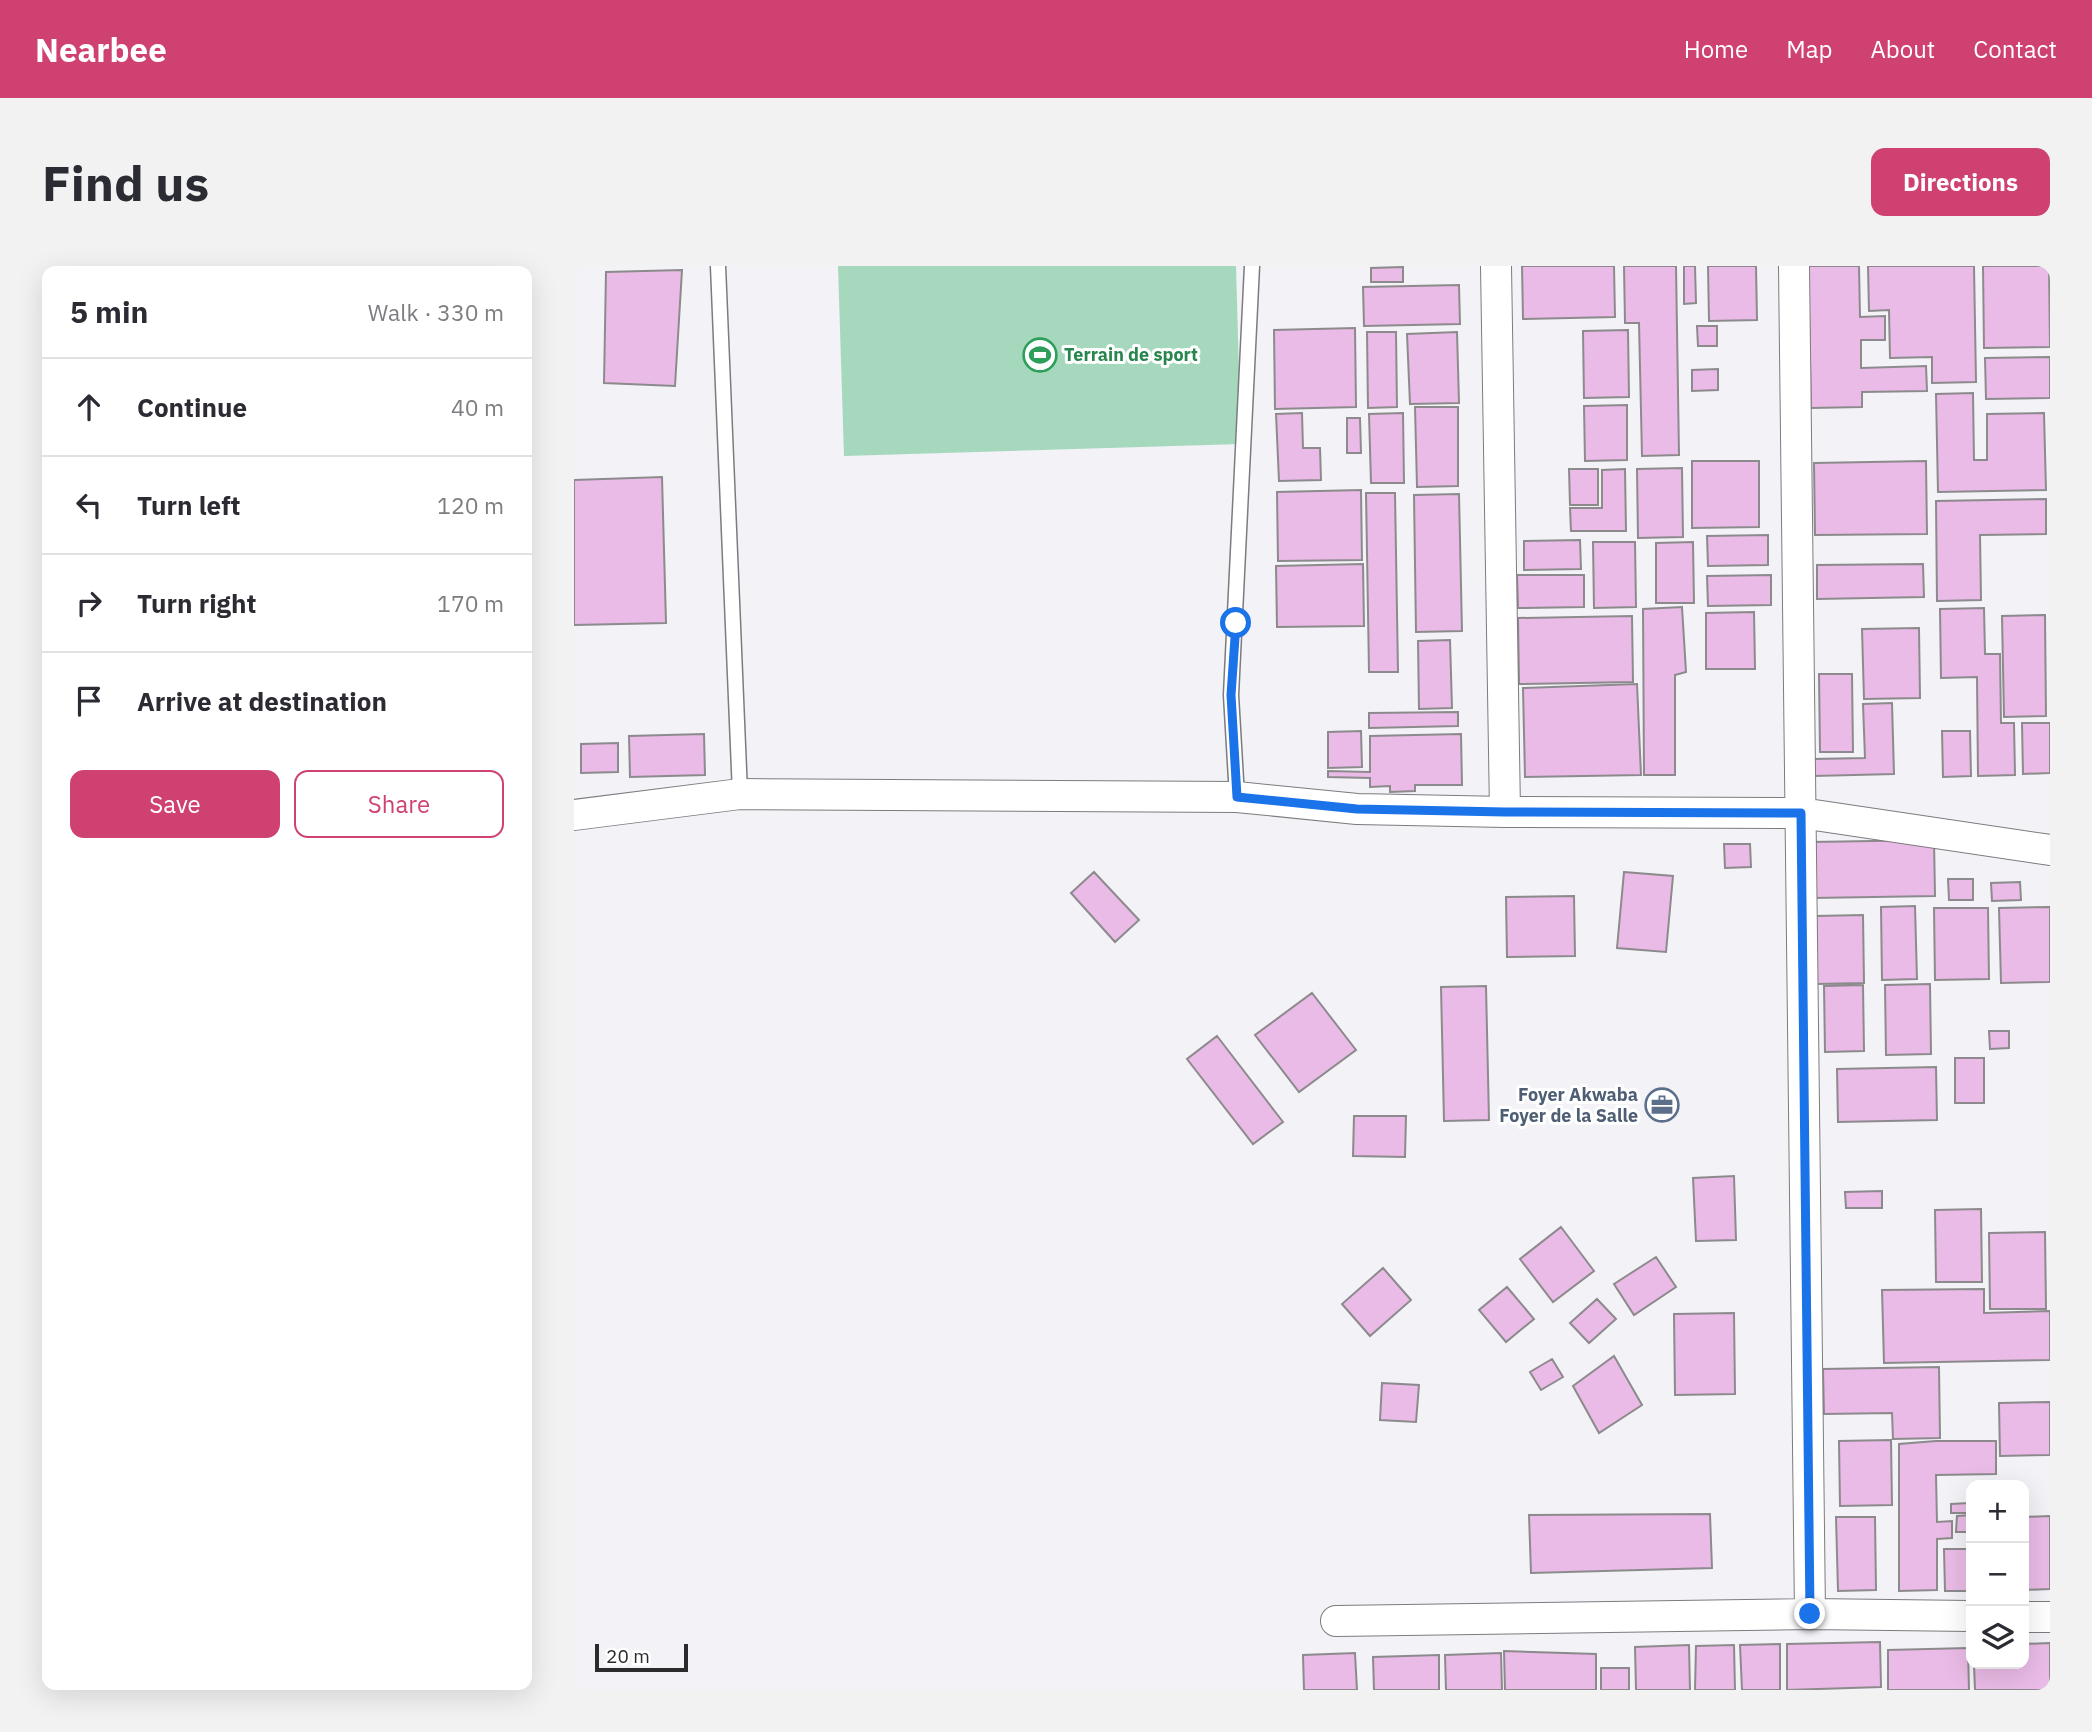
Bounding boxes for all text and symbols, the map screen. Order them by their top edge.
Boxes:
text: Nearbee [35,28,167,71]
text: Home [1684,33,1748,65]
text: Map [1786,33,1832,65]
text: About [1870,33,1935,65]
text: Contact [1973,33,2057,65]
button: Directions [1871,148,2050,216]
text: Find us [42,151,209,214]
text: 5 min [70,292,148,331]
text: Walk · 330 m [368,297,504,327]
sports icon: Terrain de sport [1021,336,1059,374]
place label: Terrain de sport [1064,343,1198,366]
icon: ahead [70,388,108,426]
text: Continue [137,390,247,424]
text: 40 m [451,392,504,422]
icon: left [70,486,108,524]
text: Turn left [137,488,240,522]
text: 120 m [437,490,504,520]
icon: right [70,584,108,622]
text: Turn right [137,586,256,620]
text: 170 m [437,588,504,618]
route start [1220,607,1251,638]
icon: arrive [70,682,108,720]
text: Arrive at destination [137,684,387,718]
button: Save [70,770,280,838]
button: Share [294,770,504,838]
place label: Foyer Akwaba Foyer de la Salle [1499,1083,1638,1127]
office icon: Foyer Akwaba Foyer de la Salle [1643,1086,1681,1124]
map controls [1966,1480,2029,1669]
button: + [1966,1480,2029,1543]
button: − [1966,1543,2029,1606]
route end [1794,1598,1825,1629]
button: layers [1966,1606,2029,1669]
scale bar [595,1641,688,1673]
text: 20 m [606,1644,650,1668]

